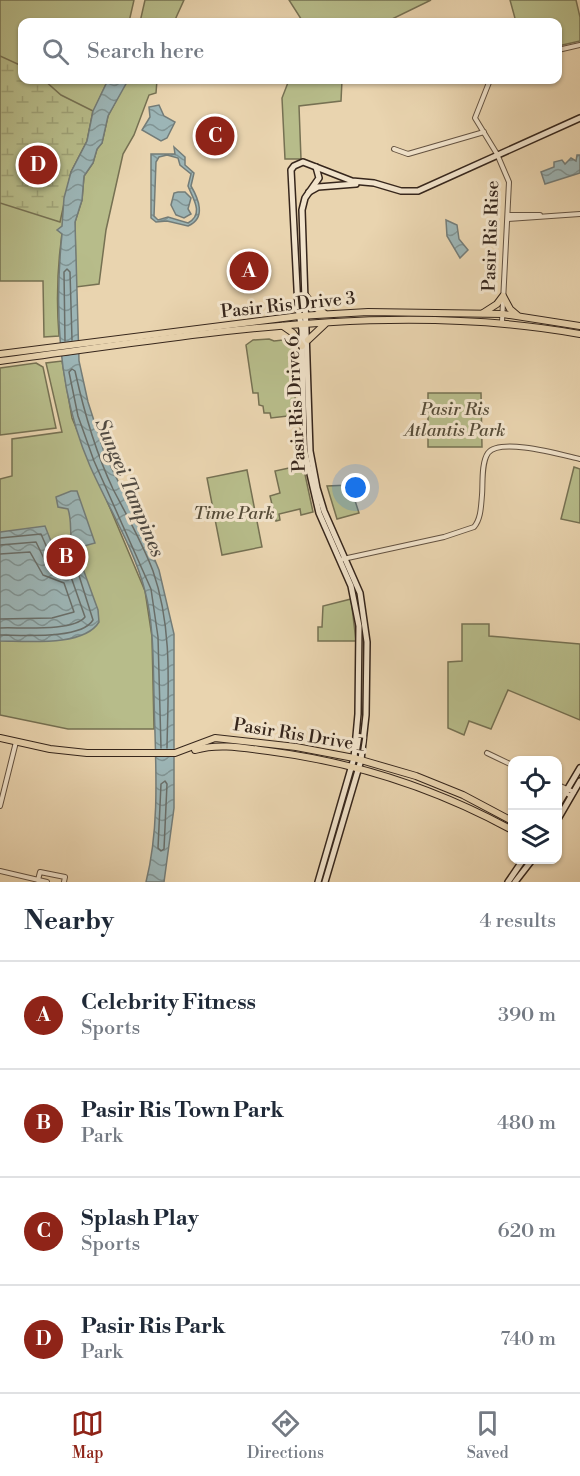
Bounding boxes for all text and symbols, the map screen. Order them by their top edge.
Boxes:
search box [18,18,562,84]
icon: search [39,35,72,68]
text: Search here [87,38,204,65]
pin: C [196,114,234,158]
pin: D [18,142,57,188]
street label: Pasir Ris Rise [478,180,504,292]
pin: A [230,248,268,294]
street label: Pasir Ris Drive 3 [220,286,357,324]
street label: Pasir Ris Drive 6 [281,335,311,473]
park label: Pasir Ris Atlantis Park [403,398,505,442]
water label: Sungei Tampines [89,415,170,562]
your location [341,473,370,502]
park label: Time Park [193,502,275,525]
pin: B [46,534,86,580]
street label: Pasir Ris Drive 1 [231,713,367,757]
map controls [508,756,562,864]
button: locate [508,756,562,810]
button: layers [508,810,562,864]
text: Nearby [24,905,114,937]
text: 4 results [479,909,556,934]
text: Celebrity Fitness [81,989,256,1016]
text: A [36,1003,51,1028]
text: 390 m [498,1003,556,1028]
text: Sports [81,1016,140,1041]
text: Pasir Ris Town Park [81,1097,284,1124]
text: B [36,1111,51,1136]
text: 480 m [497,1111,556,1136]
text: Park [81,1124,123,1149]
text: Splash Play [81,1205,199,1232]
text: C [36,1219,51,1244]
text: 620 m [498,1219,556,1244]
text: Sports [81,1232,140,1257]
text: Pasir Ris Park [81,1313,225,1340]
text: D [36,1327,51,1352]
text: 740 m [500,1327,556,1352]
text: Park [81,1340,123,1365]
tab: Map [71,1407,104,1463]
tab: Directions [247,1407,324,1463]
tab: Saved [467,1407,509,1463]

